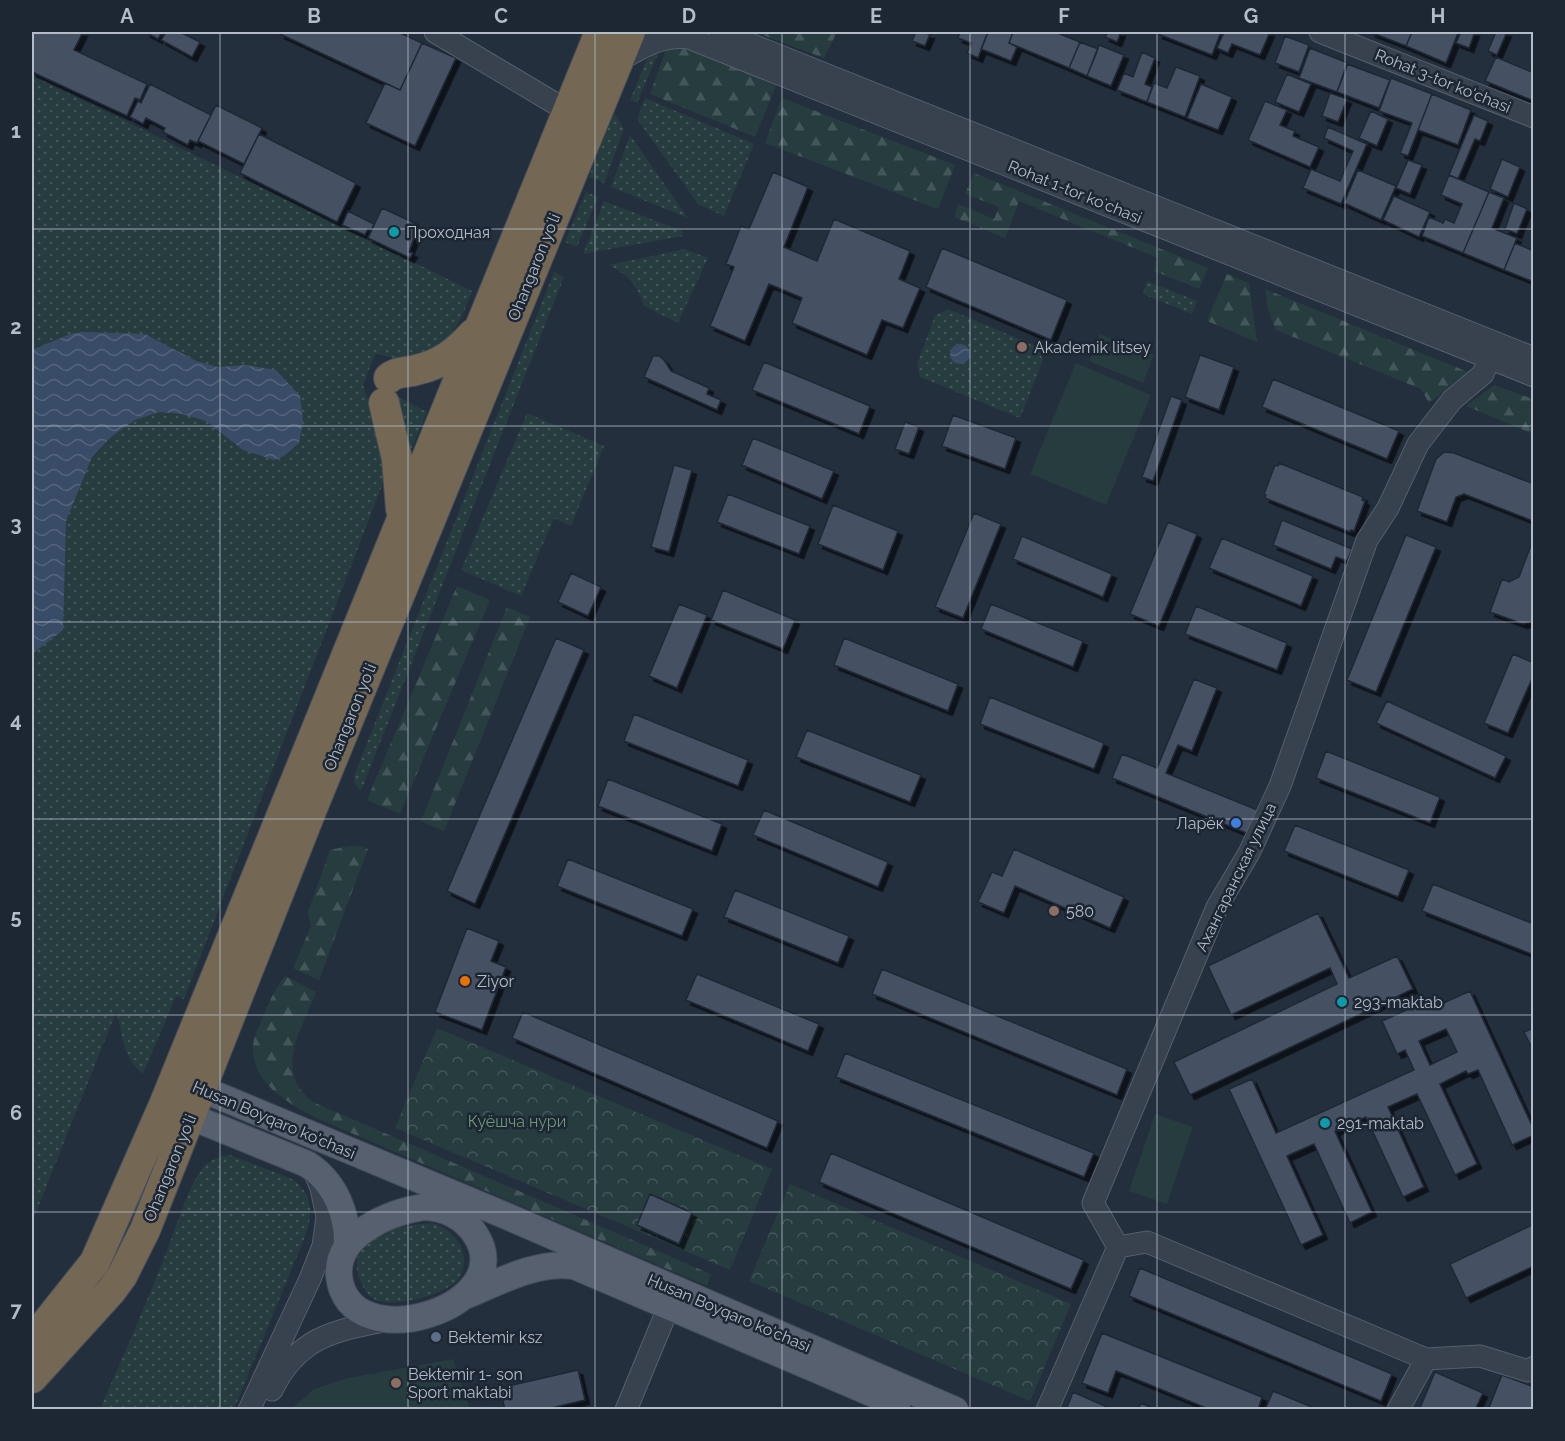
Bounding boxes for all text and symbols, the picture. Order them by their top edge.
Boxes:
text: A [120,4,134,28]
text: B [307,4,321,28]
text: C [494,4,508,28]
text: D [682,4,696,28]
text: E [870,4,882,28]
text: F [1058,4,1070,28]
text: G [1244,4,1258,28]
text: H [1431,4,1445,28]
street label: Rohat 3-tor ko‘chasi [1372,45,1514,117]
text: 1 [11,119,21,143]
street label: Rohat 1-tor koʻchasi [1005,156,1145,228]
street label: Ohangaron yoʻli [504,211,564,323]
place label: Проходная [406,223,490,242]
marker: Проходная [387,225,401,239]
text: 2 [10,315,22,339]
place label: Akademik litsey [1034,338,1151,357]
marker: Akademik litsey [1015,340,1029,354]
text: 3 [10,512,22,536]
street label: Ohangaron yoʻli [320,661,380,773]
text: 4 [10,708,22,732]
street label: Ахангаранская улица [1192,800,1280,954]
place label: Ларёк [1176,814,1224,833]
marker: Ларёк [1229,816,1243,830]
place label: 580 [1066,902,1094,921]
marker: 580 [1047,904,1061,918]
text: 5 [10,905,22,929]
place label: Ziyor [477,972,514,991]
marker: Ziyor [458,974,472,988]
place label: 293-maktab [1354,993,1443,1012]
marker: 293-maktab [1335,995,1349,1009]
street label: Husan Boyqaro ko'chasi [190,1077,358,1163]
text: 6 [10,1101,22,1125]
street label: Ohangaron yoʻli [140,1112,200,1224]
park label: Куёшча нури [468,1112,566,1131]
place label: 291-maktab [1337,1114,1424,1133]
marker: 291-maktab [1318,1116,1332,1130]
street label: Husan Boyqaro ko'chasi [645,1270,813,1356]
text: 7 [10,1298,22,1322]
place label: Bektemir ksz [448,1328,543,1347]
marker: Bektemir ksz [429,1330,443,1344]
place label: Bektemir 1- son Sport maktabi [408,1365,523,1402]
marker: Bektemir 1- son Sport maktabi [389,1376,403,1390]

